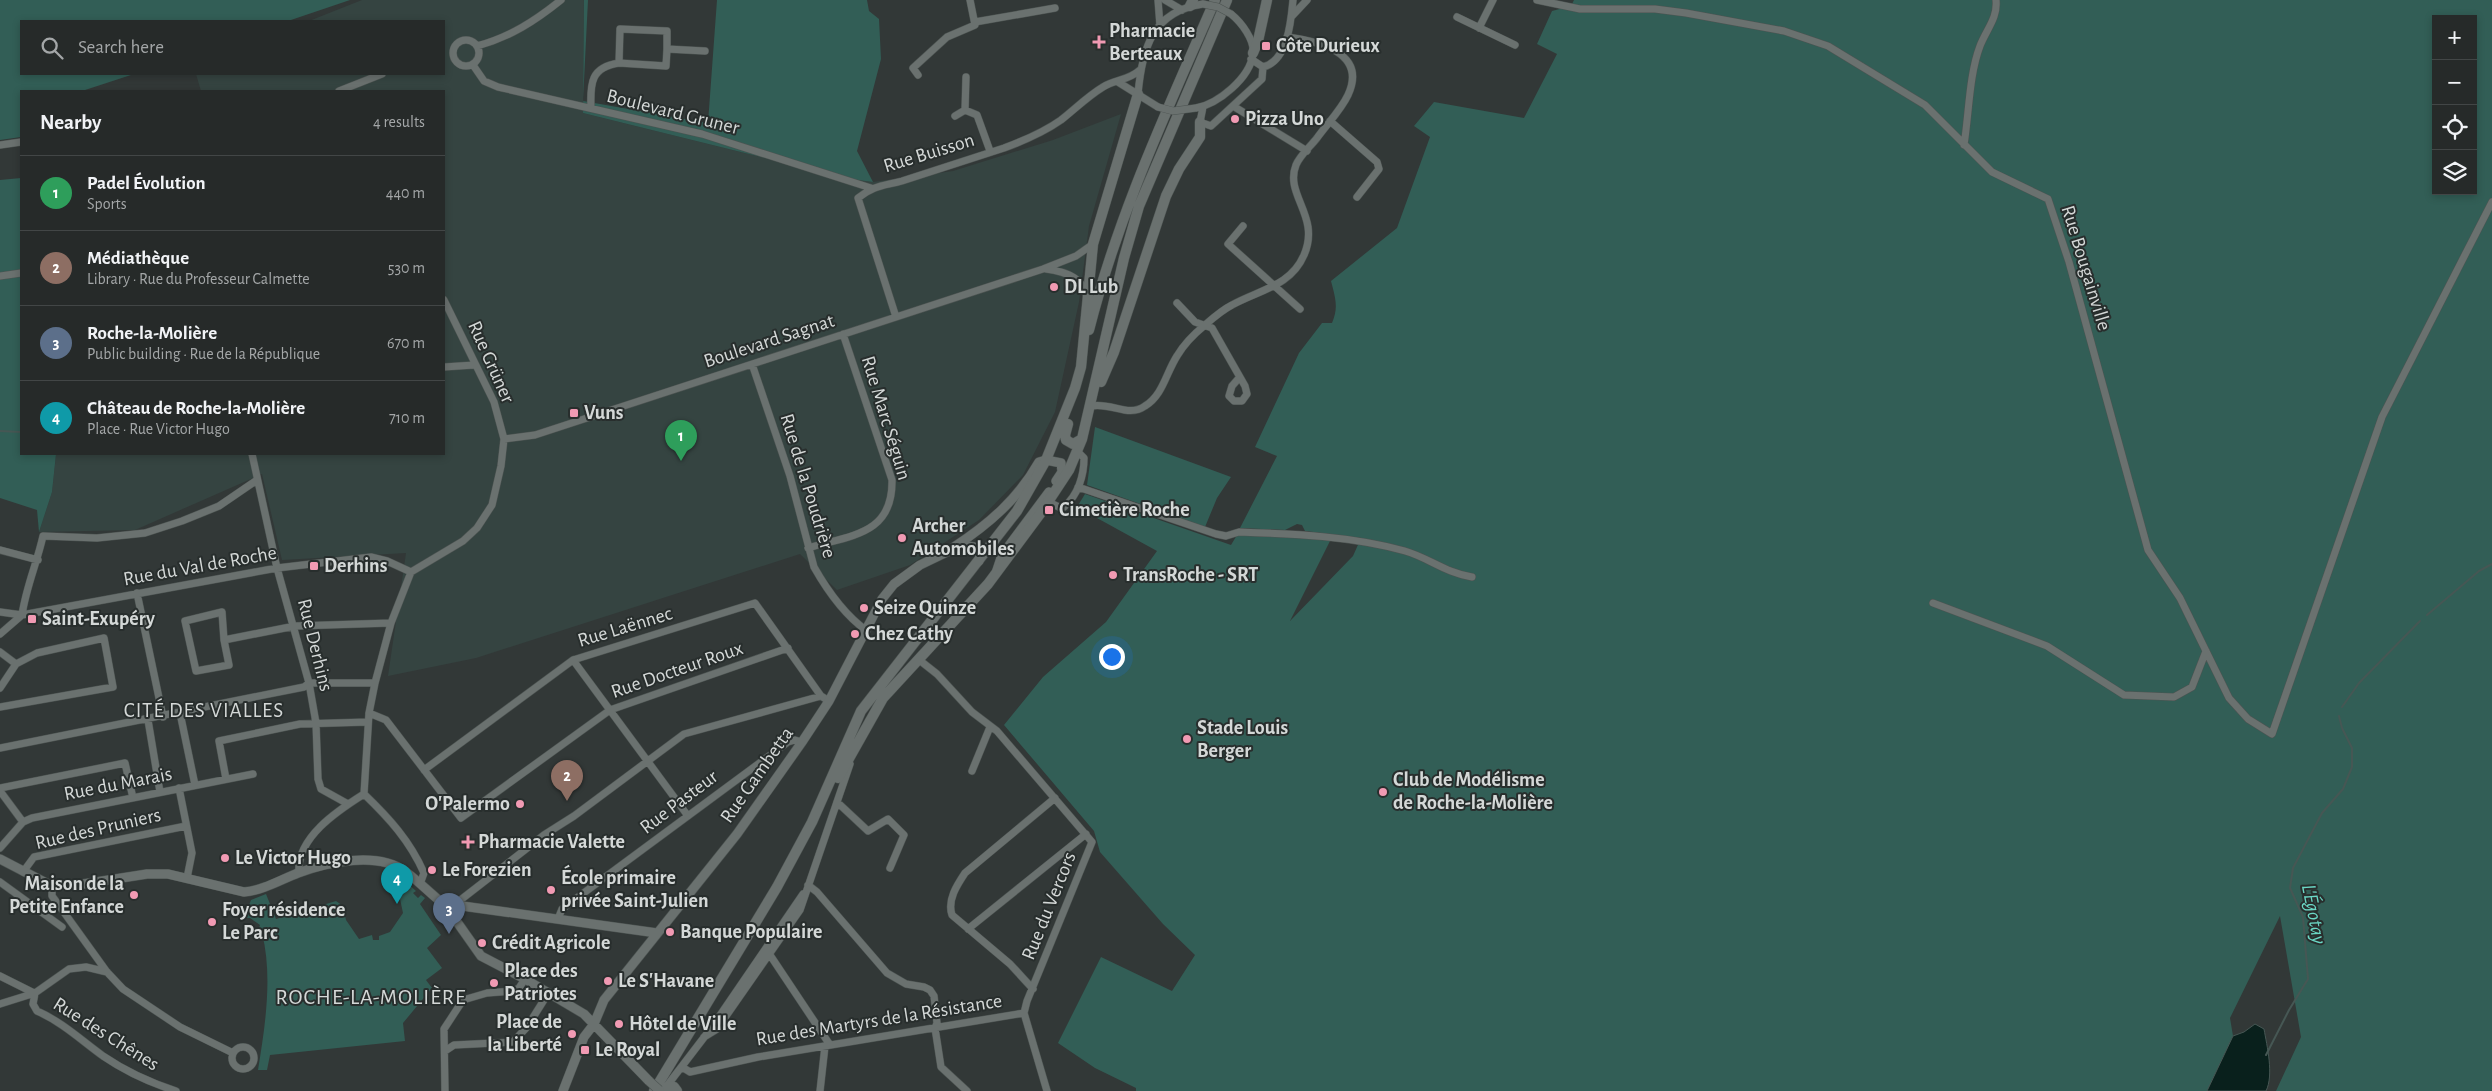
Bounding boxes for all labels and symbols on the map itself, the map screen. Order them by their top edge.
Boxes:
place label: Pharmacie Berteaux [1109,21,1195,64]
marker: Pharmacie Berteaux [1093,36,1105,48]
place label: Côte Durieux [1276,36,1380,56]
marker: Côte Durieux [1260,40,1272,52]
street label: Boulevard Gruner [605,86,742,138]
place label: Pizza Uno [1245,109,1324,129]
marker: Pizza Uno [1229,113,1241,125]
street label: Rue Buisson [881,130,977,176]
street label: Rue Bougainville [2057,203,2115,333]
place label: DL Lub [1064,277,1118,297]
marker: DL Lub [1048,281,1060,293]
street label: Boulevard Sagnat [701,310,837,372]
street label: Rue Grüner [464,318,518,407]
street label: Rue Marc Séguin [858,354,914,482]
place label: Vuns [584,403,624,423]
marker: Vuns [568,407,580,419]
street label: Rue de la Poudrière [777,411,839,561]
pin: 1 [665,420,697,461]
place label: Cimetière Roche [1059,500,1190,520]
marker: Cimetière Roche [1043,504,1055,516]
place label: Archer Automobiles [912,516,1015,559]
marker: Archer Automobiles [896,532,908,544]
street label: Rue du Val de Roche [122,543,278,589]
place label: Derhins [324,556,388,576]
marker: Derhins [308,560,320,572]
place label: TransRoche - SRT [1123,565,1258,585]
marker: TransRoche - SRT [1107,569,1119,581]
street label: Rue Derhins [294,596,336,694]
place label: Seize Quinze [874,598,976,619]
marker: Seize Quinze [858,602,870,614]
street label: Rue Laënnec [575,603,675,651]
place label: Saint-Exupéry [42,609,155,629]
marker: Saint-Exupéry [26,613,38,625]
place label: Chez Cathy [865,624,953,644]
marker: Chez Cathy [849,628,861,640]
street label: Rue Docteur Roux [608,638,746,702]
your location [1099,644,1125,670]
district label: CITÉ DES VIALLES [124,698,284,721]
place label: Stade Louis Berger [1197,718,1288,761]
street label: Rue Gambetta [717,723,797,827]
marker: Stade Louis Berger [1181,733,1193,745]
pin: 2 [551,760,583,801]
street label: Rue du Marais [62,764,174,804]
street label: Rue Pasteur [636,766,722,838]
place label: Club de Modélisme de Roche-la-Molière [1393,770,1553,813]
marker: Club de Modélisme de Roche-la-Molière [1377,786,1389,798]
place label: O'Palermo [425,794,510,814]
marker: O'Palermo [514,798,526,810]
street label: Rue des Pruniers [33,805,163,853]
place label: Pharmacie Valette [478,832,625,852]
marker: Pharmacie Valette [462,836,474,848]
place label: Le Victor Hugo [235,848,351,868]
street label: Rue du Vercors [1018,849,1080,963]
marker: Le Victor Hugo [219,852,231,864]
place label: Le Forezien [442,860,531,880]
pin: 4 [381,863,413,904]
marker: Le Forezien [426,864,438,876]
place label: École primaire privée Saint-Julien [561,864,709,911]
place label: Maison de la Petite Enfance [9,874,124,917]
water label: L'Égotay [2298,882,2332,946]
marker: École primaire privée Saint-Julien [545,884,557,896]
marker: Maison de la Petite Enfance [128,889,140,901]
pin: 3 [433,893,465,934]
place label: Foyer résidence Le Parc [222,900,345,943]
marker: Foyer résidence Le Parc [206,916,218,928]
place label: Banque Populaire [680,922,823,942]
marker: Banque Populaire [664,926,676,938]
place label: Crédit Agricole [492,933,610,953]
marker: Crédit Agricole [476,937,488,949]
place label: Place des Patriotes [504,961,578,1004]
place label: Le S'Havane [618,971,714,991]
marker: Le S'Havane [602,975,614,987]
marker: Place des Patriotes [488,977,500,989]
district label: ROCHE-LA-MOLIÈRE [275,985,467,1008]
street label: Rue des Martyrs de la Résistance [754,991,1004,1049]
street label: Rue des Chênes [50,994,162,1074]
place label: Place de la Liberté [487,1012,562,1055]
place label: Hôtel de Ville [629,1014,737,1034]
marker: Hôtel de Ville [613,1018,625,1030]
marker: Place de la Liberté [566,1028,578,1040]
place label: Le Royal [595,1040,660,1060]
marker: Le Royal [579,1044,591,1056]

